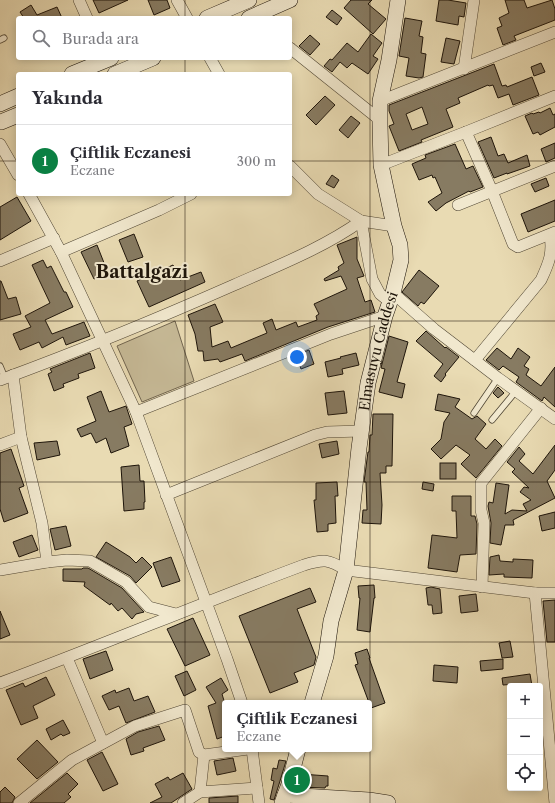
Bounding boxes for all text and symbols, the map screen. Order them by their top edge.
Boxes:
search box [16,16,292,60]
icon: search [30,27,52,49]
text: Burada ara [62,29,139,48]
text: Yakında [32,88,103,108]
text: Çiftlik Eczanesi [70,143,191,162]
text: 1 [42,153,48,169]
text: 300 m [237,153,276,169]
text: Eczane [70,162,115,178]
district label: Battalgazi [96,261,189,283]
street label: Elmasuyu Caddesi [355,289,402,412]
your location [287,347,307,367]
map controls [507,683,543,791]
button: + [507,683,543,719]
popup [222,700,372,752]
text: Çiftlik Eczanesi [236,709,358,728]
button: − [507,719,543,755]
text: Eczane [236,728,281,744]
button: locate [507,755,543,791]
pin: 1 [284,765,310,795]

